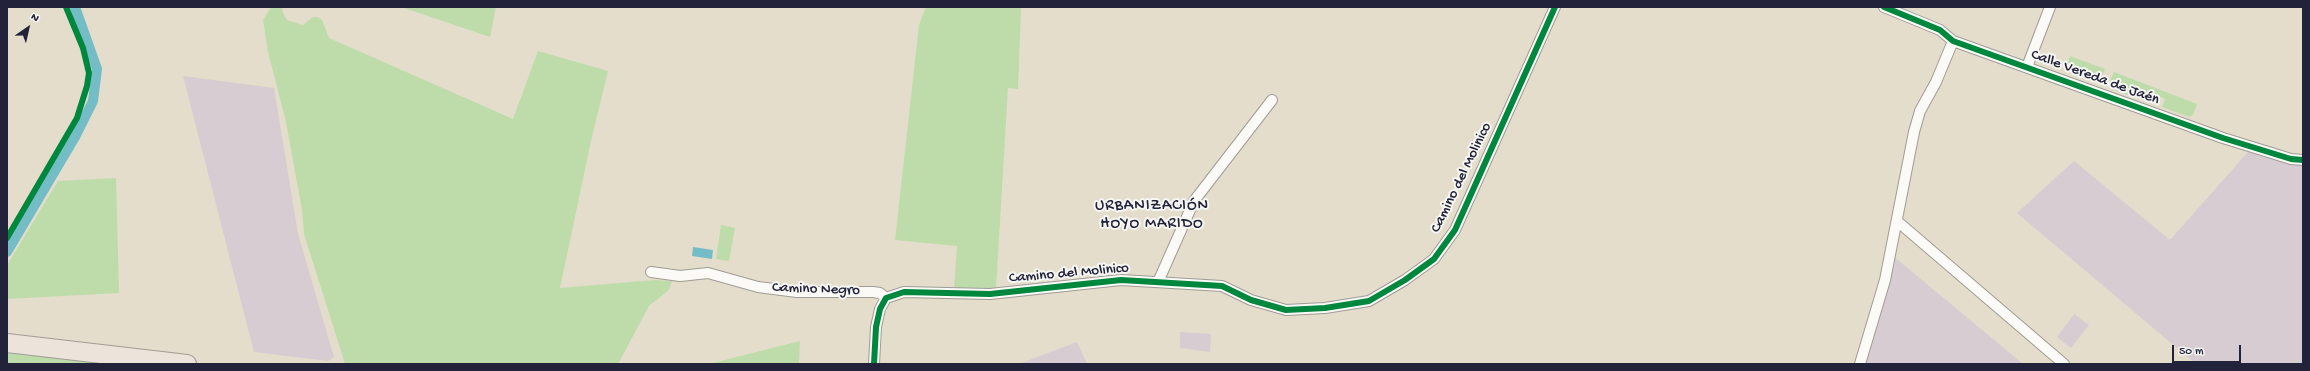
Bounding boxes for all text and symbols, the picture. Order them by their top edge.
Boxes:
north arrow [8,8,48,48]
text: N [28,11,41,25]
street label: Calle Vereda de Jaén [2028,46,2162,110]
street label: Camino del Molinico [1428,120,1496,236]
district label: URBANIZACIÓN HOYO MARIDO [1095,197,1209,235]
street label: Camino del Molinico [1008,260,1130,288]
street label: Camino Negro [772,279,860,301]
scale bar [2174,337,2243,363]
text: 50 m [2179,345,2204,359]

